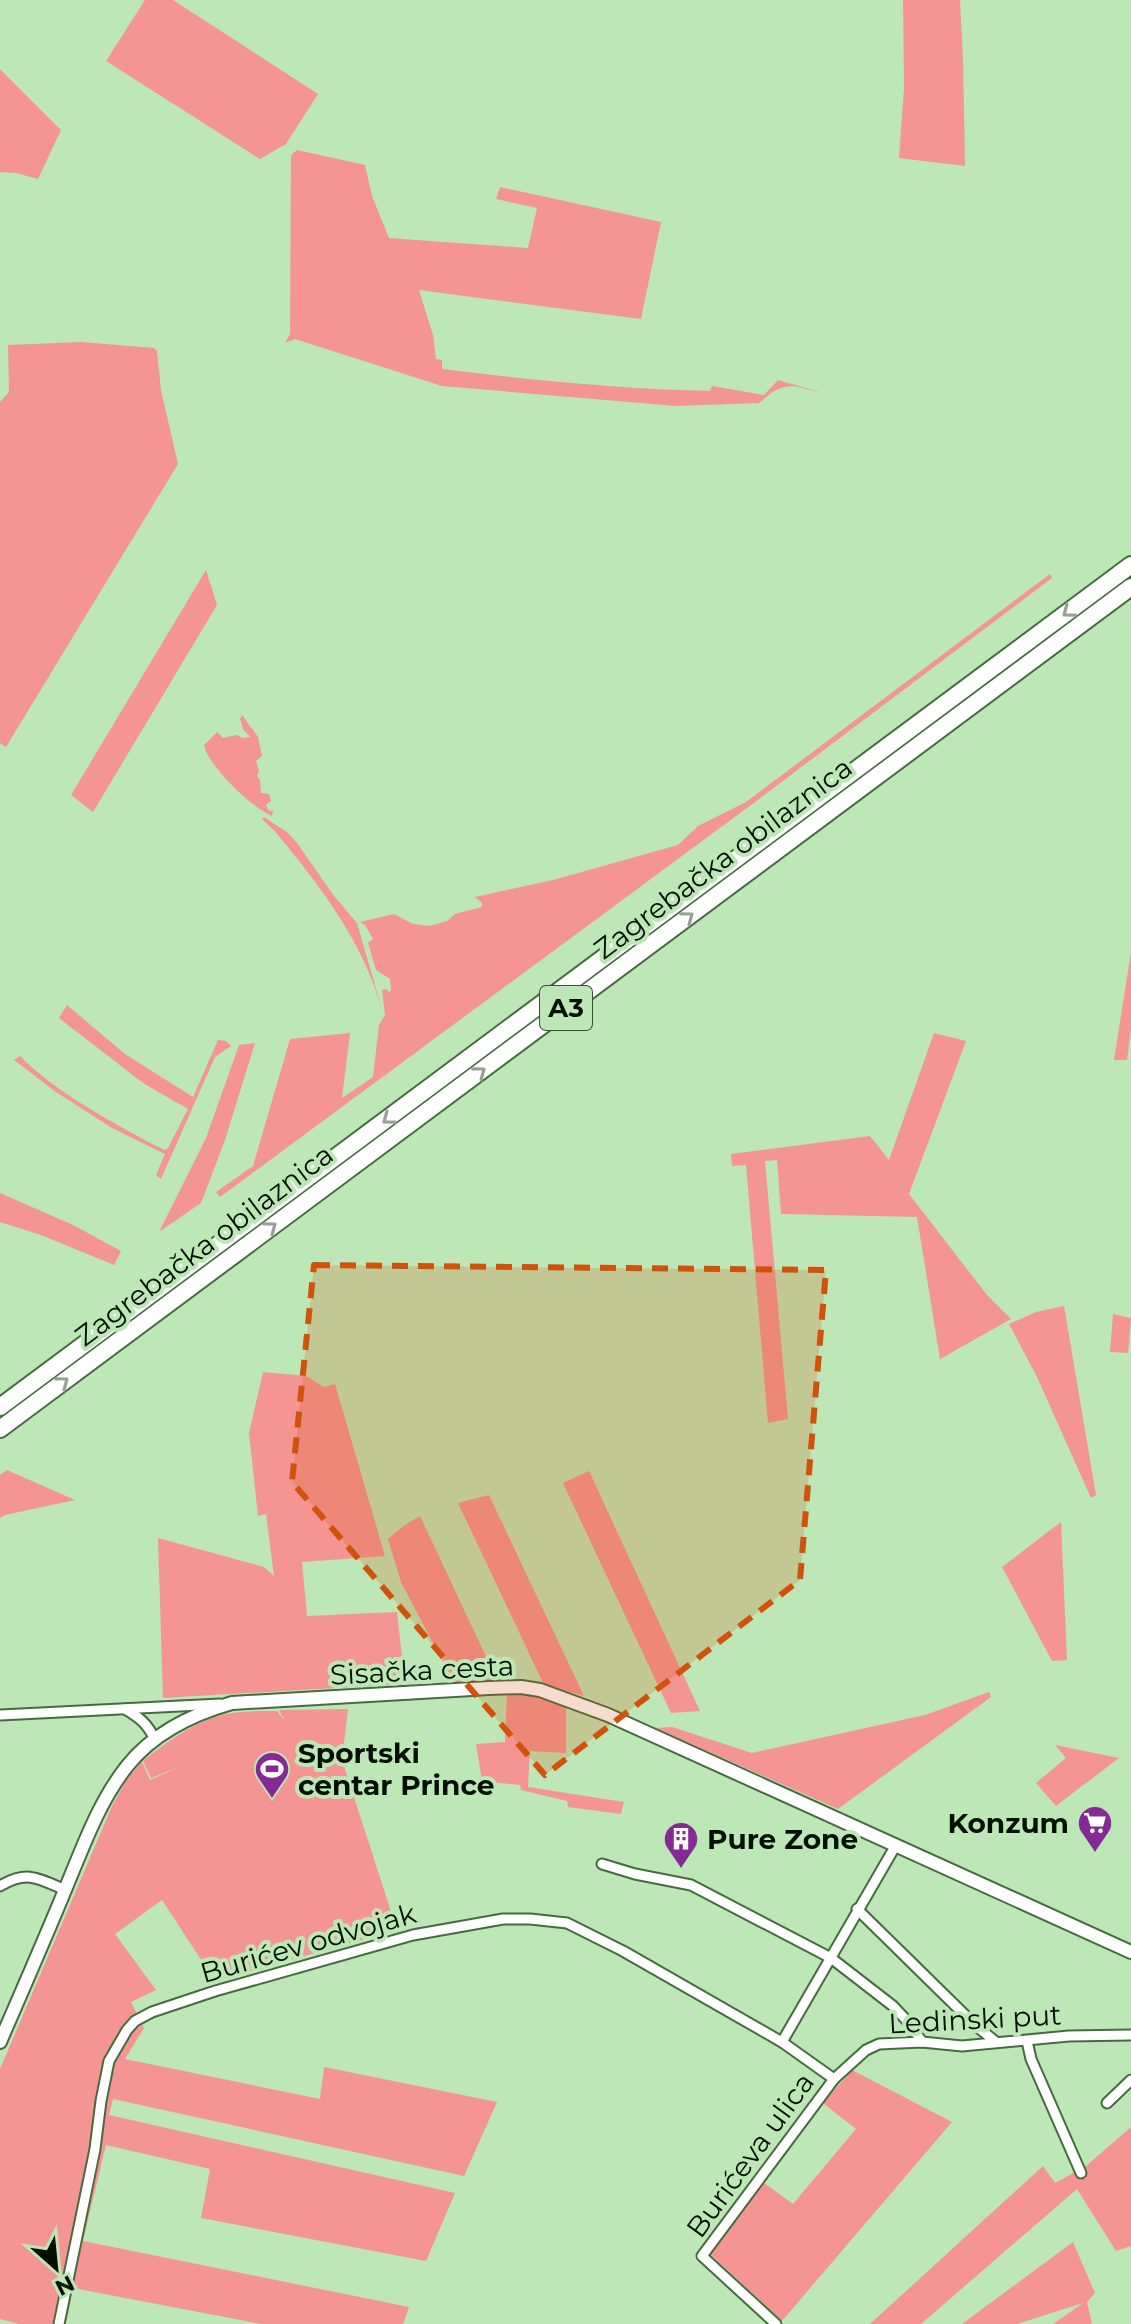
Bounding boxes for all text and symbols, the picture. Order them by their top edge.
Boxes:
one-way arrow [1063,602,1077,617]
street label: Zagrebačka obilaznica [587,750,859,966]
one-way arrow [680,912,694,926]
road number: A3 [540,986,592,1030]
one-way arrow [471,1067,486,1082]
one-way arrow [383,1109,397,1123]
street label: Zagrebačka obilaznica [68,1137,340,1353]
one-way arrow [262,1222,277,1237]
one-way arrow [54,1378,68,1392]
street label: Sisačka cesta [329,1648,515,1692]
place label: Sportski centar Prince [298,1736,494,1802]
sports icon: Sportski centar Prince [253,1750,291,1800]
supermarket icon: Konzum [1076,1804,1114,1854]
place label: Konzum [947,1806,1069,1840]
building icon: Pure Zone [662,1820,700,1870]
place label: Pure Zone [707,1822,858,1856]
street label: Burićev odvojak [196,1896,420,1990]
street label: Ledinski put [888,1997,1062,2041]
street label: Burićeva ulica [679,2066,821,2244]
north arrow [16,2228,96,2308]
text: N [51,2269,79,2301]

